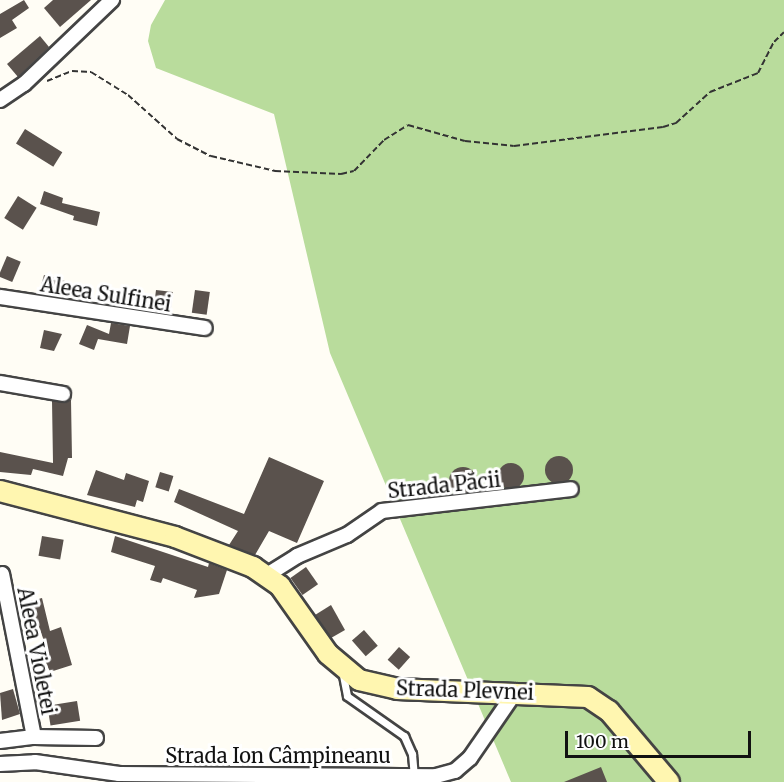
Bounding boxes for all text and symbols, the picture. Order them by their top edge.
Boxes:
street label: Aleea Sulfinei [39,272,173,316]
street label: Strada Păcii [386,467,502,503]
street label: Aleea Violetei [13,585,61,717]
street label: Strada Plevnei [396,676,534,704]
scale bar [568,719,754,757]
text: 100 m [576,730,629,753]
street label: Strada Ion Câmpineanu [165,743,391,767]

